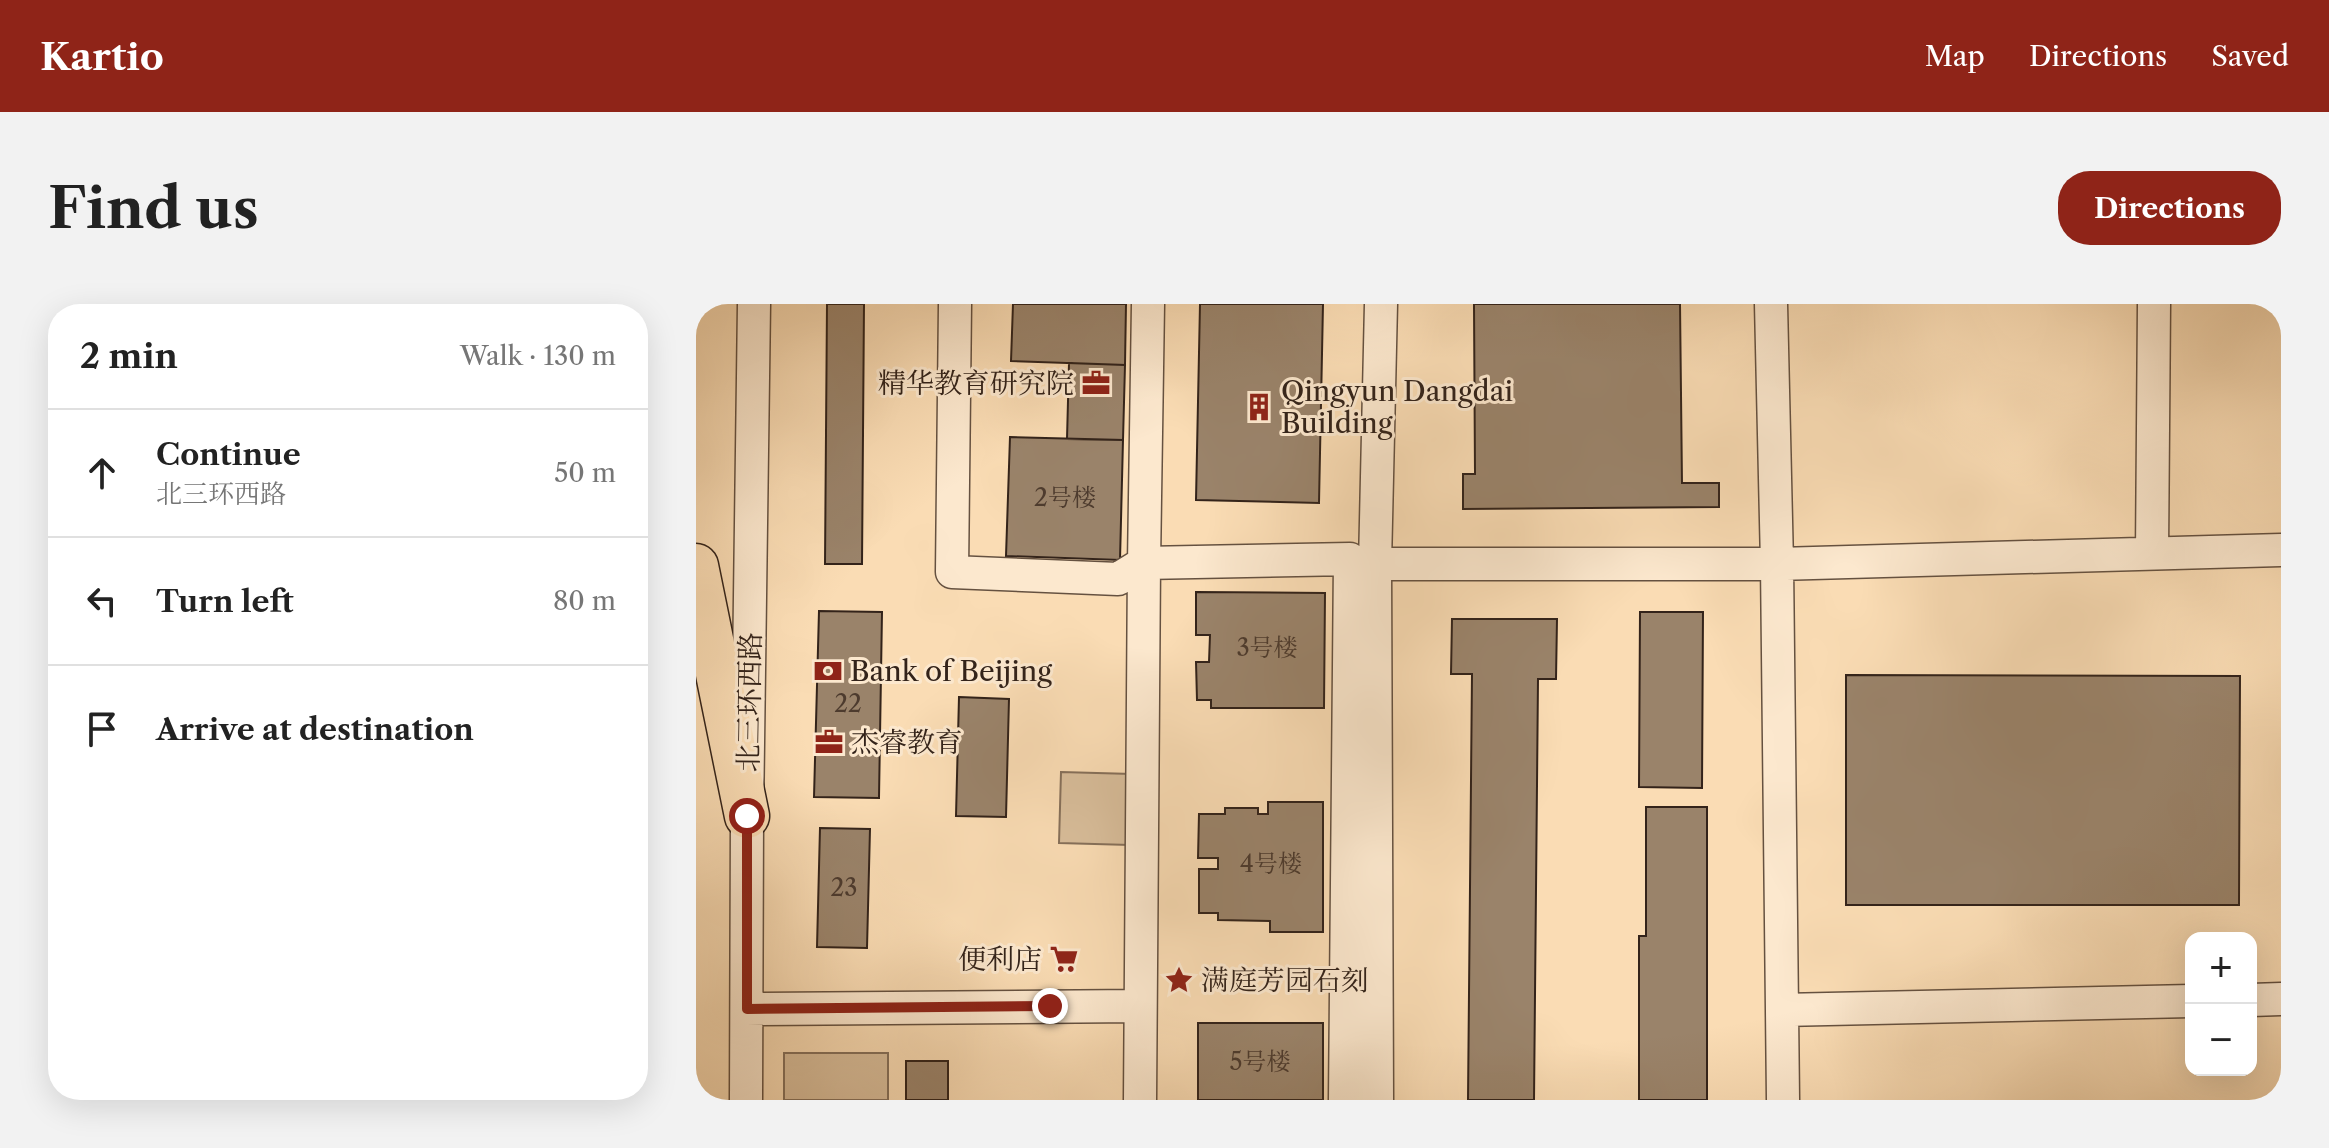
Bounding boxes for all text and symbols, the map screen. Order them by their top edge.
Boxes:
text: Kartio [40,33,164,80]
text: Map [1925,39,1985,73]
text: Directions [2029,39,2167,73]
text: Saved [2211,39,2289,73]
button: Directions [2058,171,2281,245]
text: Find us [48,174,259,243]
text: 2 min [80,335,178,377]
text: Walk · 130 m [460,340,616,372]
place label: 精华教育研究院 [878,366,1074,400]
office icon: 精华教育研究院 [1081,368,1111,398]
place label: Qingyun Dangdai Building [1281,374,1513,440]
building icon: Qingyun Dangdai Building [1244,392,1274,422]
text: Continue [156,436,301,473]
icon: ahead [80,451,124,495]
text: 50 m [554,457,616,489]
text: 北三环西路 [156,478,286,510]
house number: 2号楼 [1034,483,1096,512]
icon: left [80,579,124,623]
text: Turn left [156,583,293,620]
text: 80 m [553,585,616,617]
street label: 北三环西路 [731,632,767,772]
house number: 3号楼 [1236,633,1298,662]
place label: Bank of Beijing [850,654,1052,688]
bank icon: Bank of Beijing [813,656,843,686]
house number: 22 [834,689,862,718]
icon: arrive [80,707,124,751]
text: Arrive at destination [156,711,474,748]
place label: 杰睿教育 [851,725,963,759]
office icon: 杰睿教育 [814,727,844,757]
route start [729,798,765,834]
house number: 4号楼 [1240,849,1302,878]
house number: 23 [830,873,858,902]
map controls [2185,932,2257,1076]
button: + [2185,932,2257,1004]
place label: 便利店 [958,942,1042,976]
supermarket icon: 便利店 [1049,944,1079,974]
place label: 满庭芳园石刻 [1201,963,1369,997]
place icon: 满庭芳园石刻 [1164,965,1194,995]
route end [1032,988,1068,1024]
button: − [2185,1004,2257,1076]
house number: 5号楼 [1229,1047,1291,1076]

